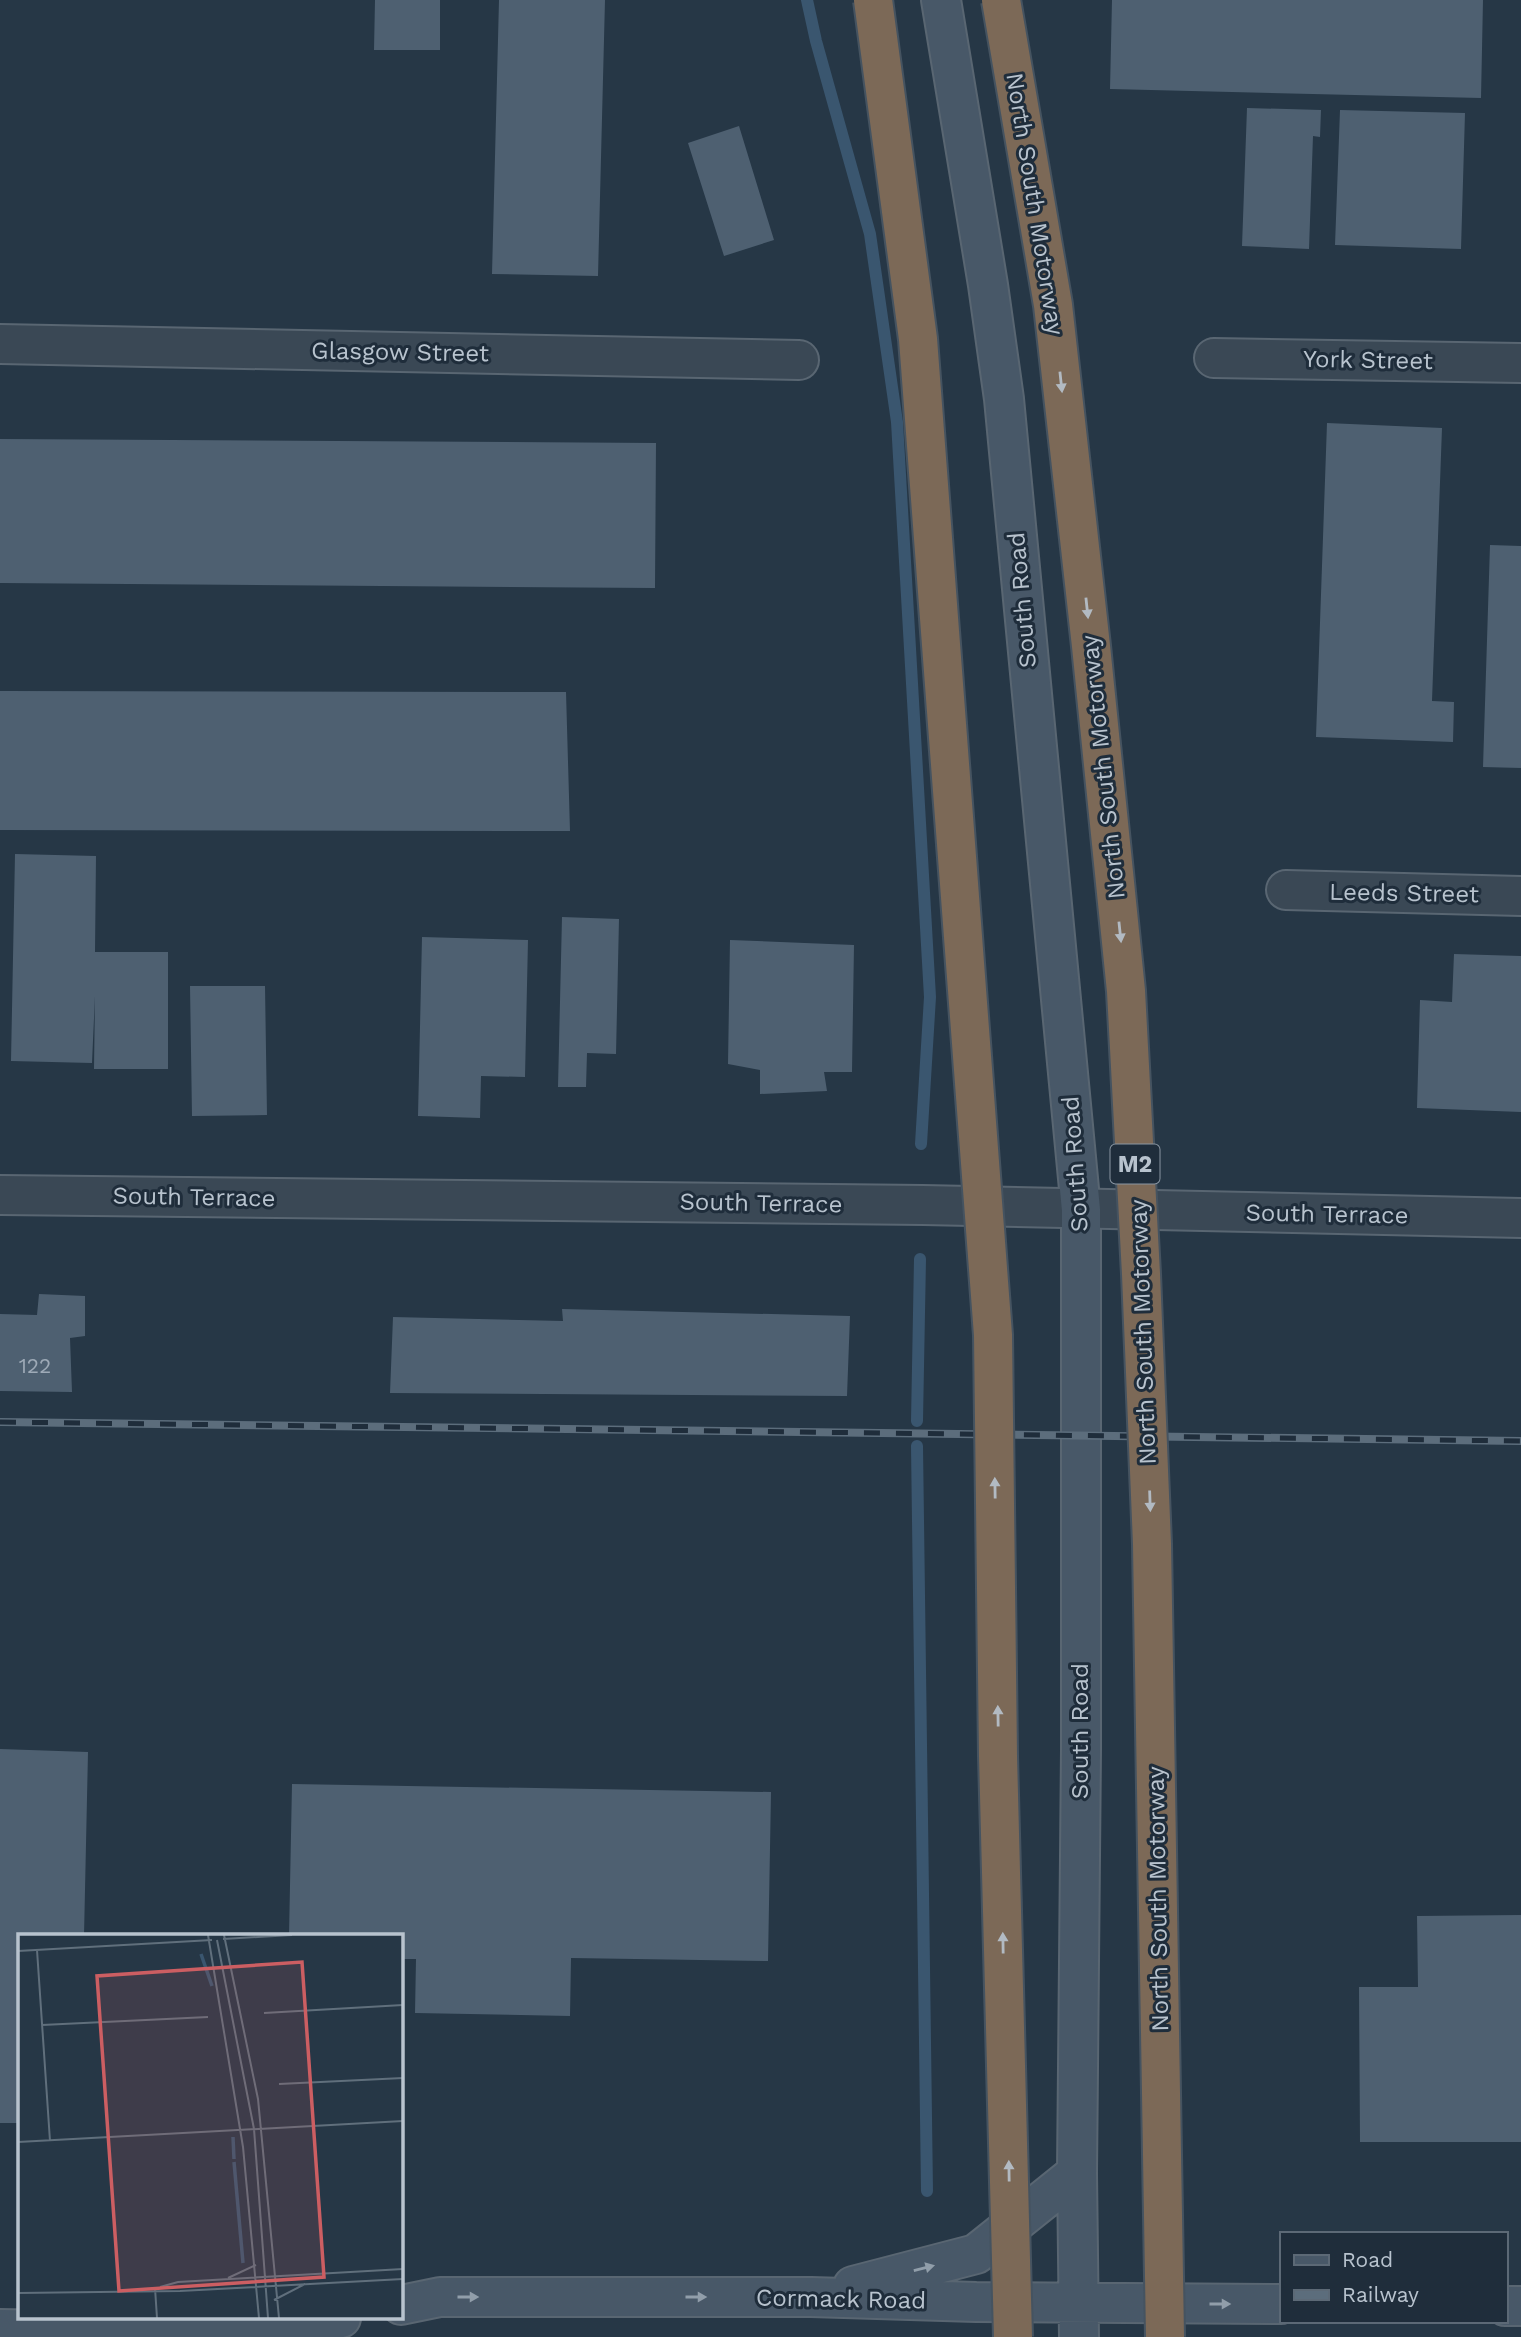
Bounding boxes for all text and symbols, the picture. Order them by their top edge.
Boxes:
street label: North South Motorway [1000,71,1070,338]
street label: Glasgow Street [311,336,489,368]
street label: York Street [1303,345,1433,375]
one-way arrow [1056,371,1067,393]
street label: South Road [1002,531,1042,669]
one-way arrow [1082,597,1093,619]
street label: North South Motorway [1075,633,1131,900]
street label: Leeds Street [1329,878,1479,908]
one-way arrow [1115,921,1126,943]
street label: South Road [1056,1095,1094,1233]
road number: M2 [1110,1144,1160,1184]
street label: South Terrace [112,1182,276,1212]
street label: South Terrace [679,1188,843,1218]
street label: North South Motorway [1124,1198,1162,1465]
street label: South Terrace [1245,1199,1409,1229]
house number: 122 [19,1353,51,1378]
one-way arrow [989,1477,1001,1499]
one-way arrow [1145,1491,1156,1513]
street label: South Road [1066,1663,1094,1799]
one-way arrow [992,1705,1004,1727]
street label: North South Motorway [1142,1765,1174,2032]
one-way arrow [997,1932,1009,1954]
inset map [18,1934,402,2320]
one-way arrow [1003,2160,1015,2182]
legend [1280,2232,1507,2323]
text: Road [1342,2247,1393,2272]
one-way arrow [913,2262,935,2273]
text: Railway [1342,2282,1419,2307]
street label: Cormack Road [756,2284,926,2314]
one-way arrow [457,2291,479,2303]
one-way arrow [685,2291,707,2303]
one-way arrow [1209,2298,1231,2310]

